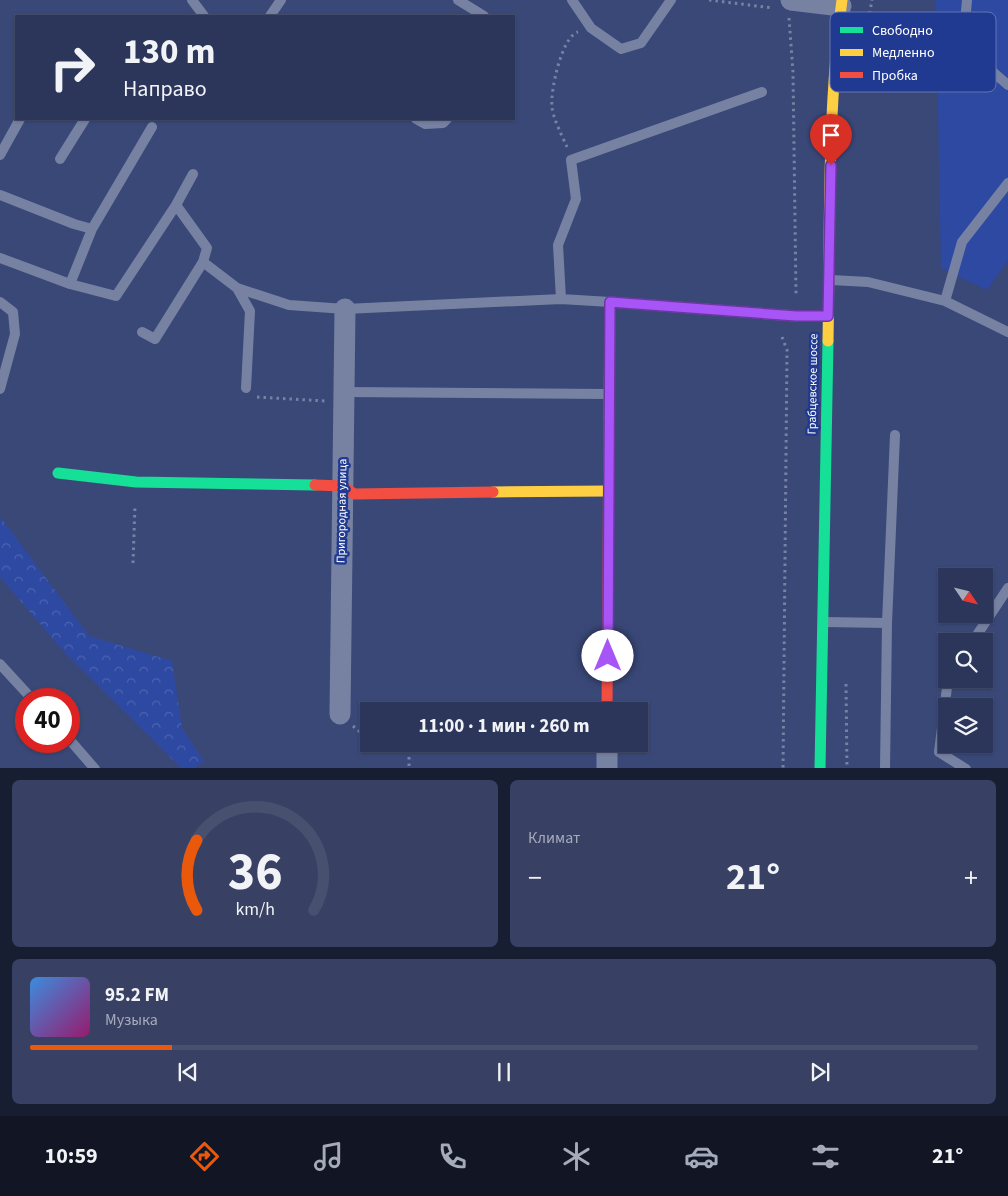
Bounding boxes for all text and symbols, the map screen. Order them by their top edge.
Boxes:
legend [830,12,996,92]
text: Свободно [872,21,933,41]
text: 130 m [123,27,215,77]
icon: right [40,35,105,100]
text: Медленно [872,43,935,63]
text: Пробка [872,66,918,86]
text: Направо [123,73,207,105]
pin [810,114,852,165]
icon: arrive [817,121,845,149]
street label: Грабцевское шоссе [804,333,822,435]
street label: Пригородная улица [333,459,351,563]
north arrow [938,568,992,622]
map controls [938,568,993,753]
position arrow [581,629,633,681]
button: search [938,633,993,688]
speed limit sign: 40 [15,688,80,753]
button: layers [938,698,993,753]
text: 11:00 · 1 мин · 260 m [418,713,590,740]
text: Климат [528,827,580,849]
text: 36 [228,836,282,910]
text: 21° [726,850,780,904]
text: − [528,858,542,898]
text: + [964,858,978,898]
text: km/h [235,897,275,922]
text: 95.2 FM [105,982,169,1009]
text: Музыка [105,1009,158,1031]
icon: previous [174,1058,202,1086]
icon: pause [490,1058,518,1086]
icon: next [806,1058,834,1086]
icon: directions [187,1139,222,1174]
icon: music [311,1139,346,1174]
icon: phone [435,1139,470,1174]
icon: climate [559,1139,594,1174]
icon: car [684,1139,719,1174]
icon: filters [808,1139,843,1174]
text: 10:59 [45,1140,98,1172]
text: 21° [932,1140,963,1172]

